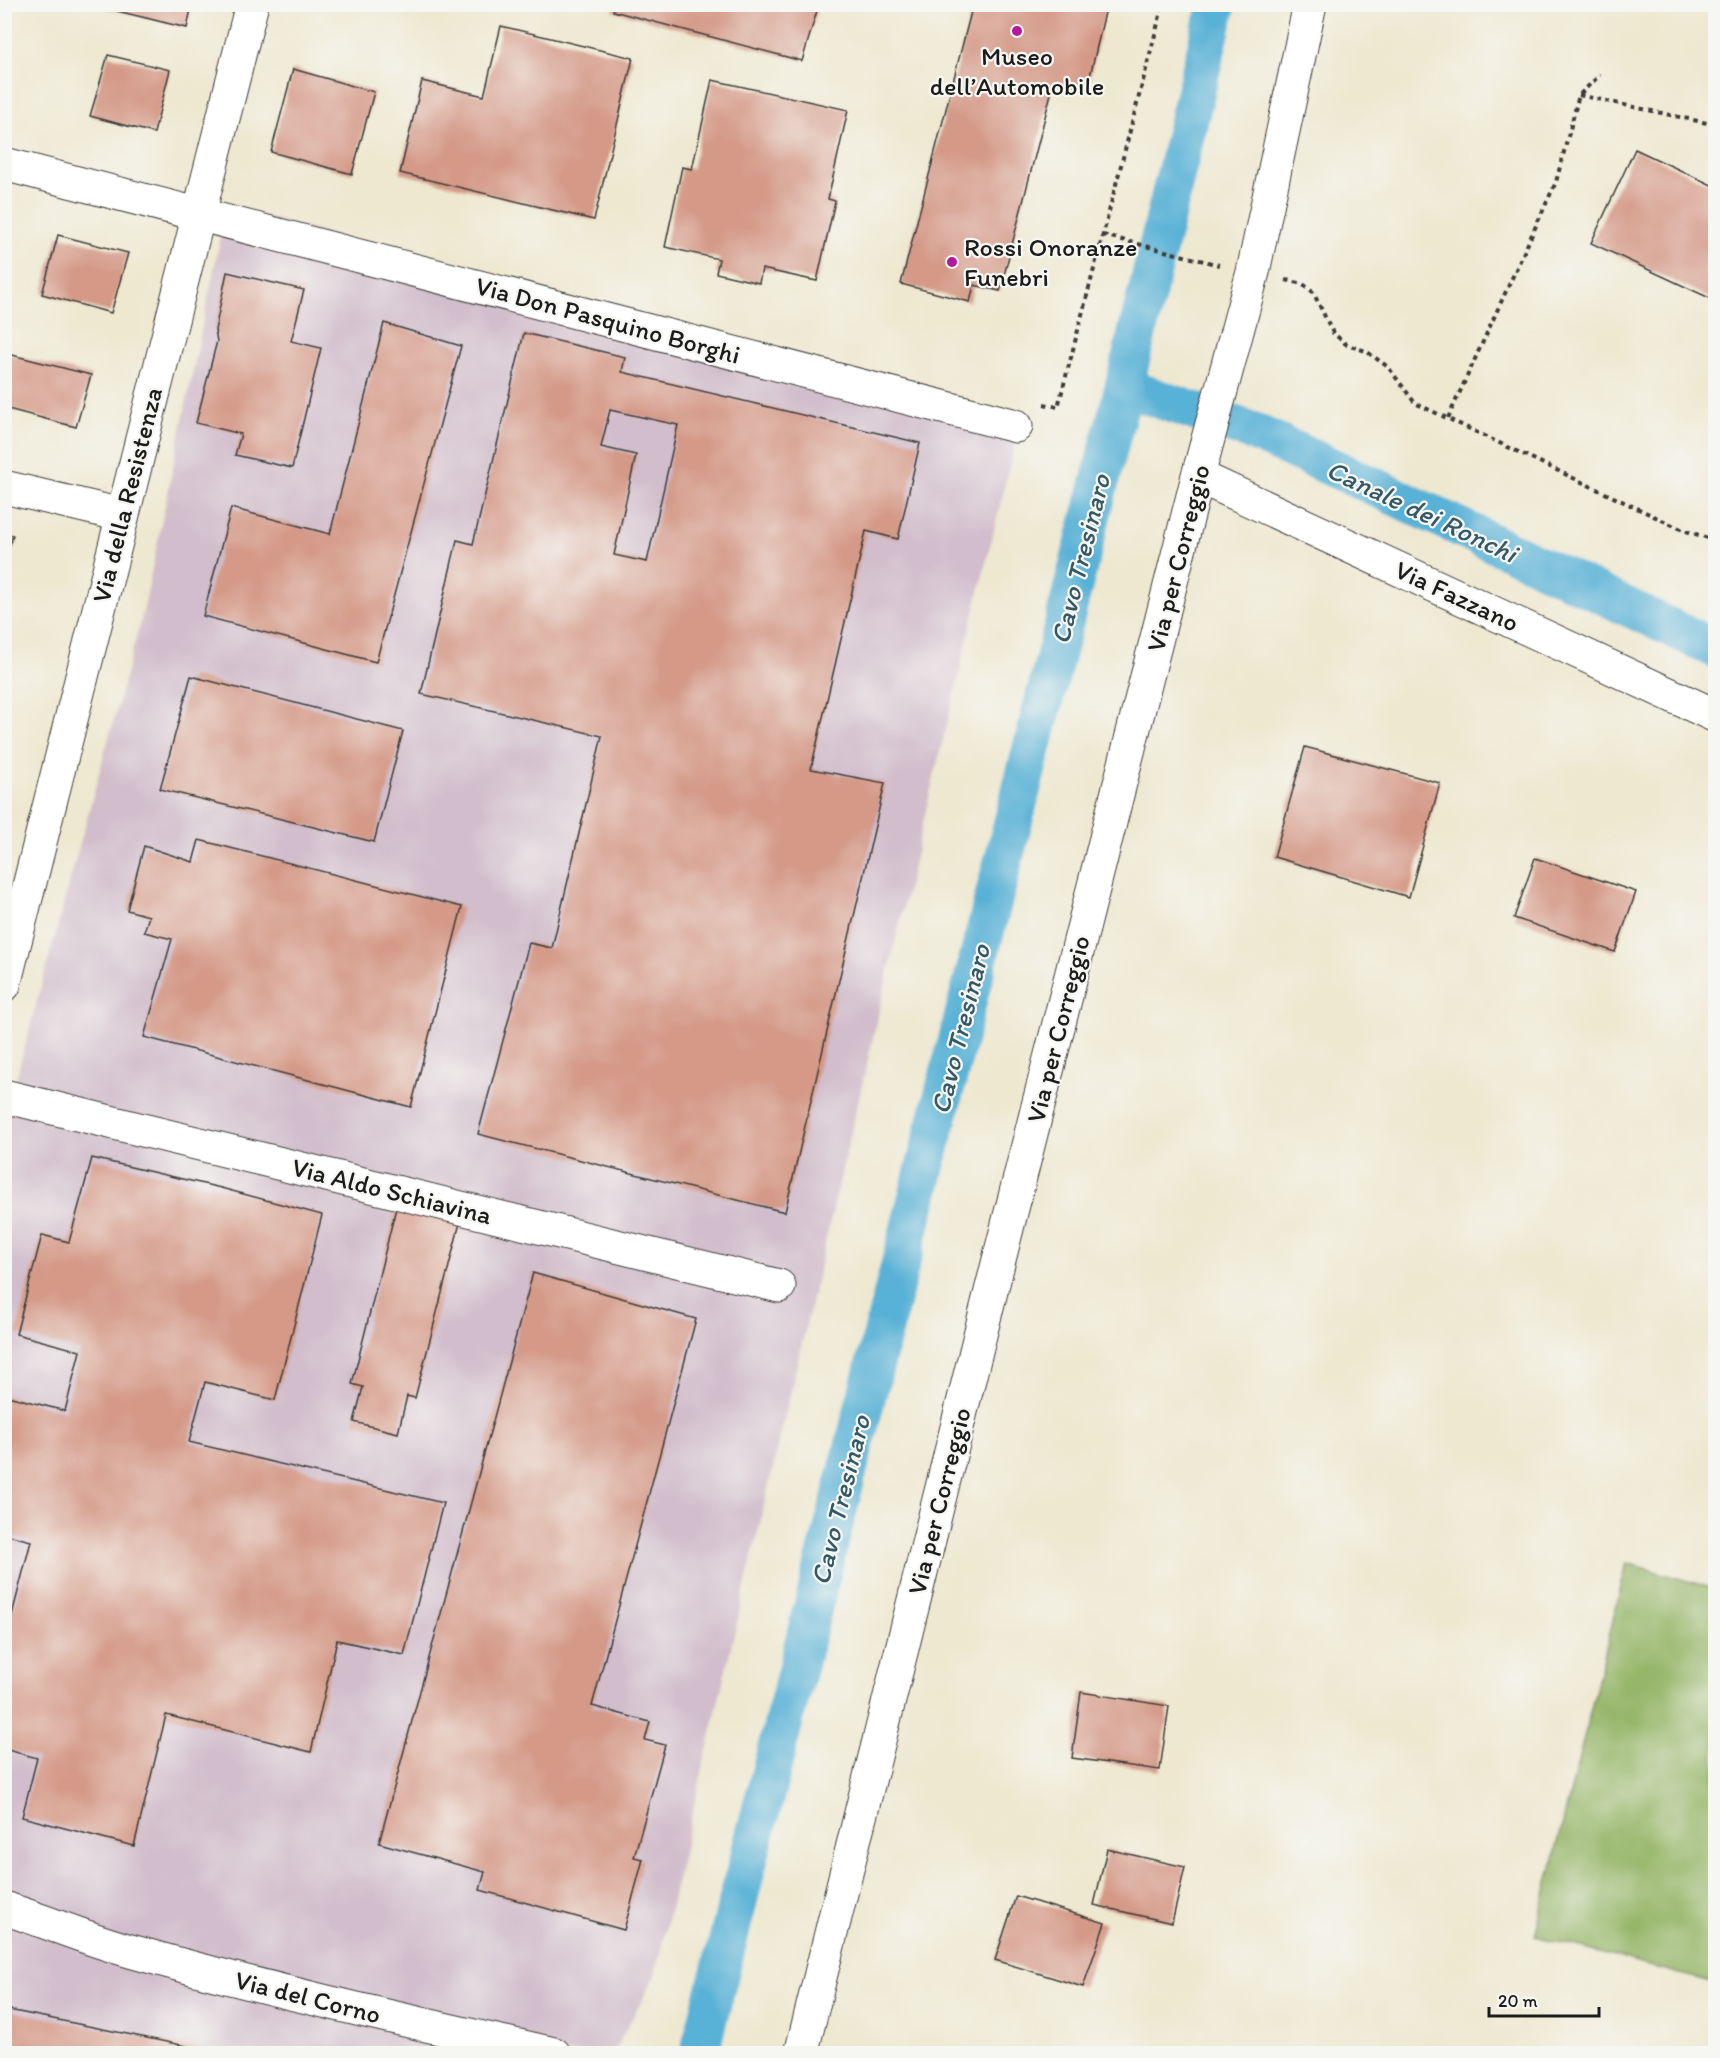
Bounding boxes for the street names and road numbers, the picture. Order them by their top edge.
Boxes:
street label: Via Don Pasquino Borghi [472,269,744,371]
street label: Via della Resistenza [85,384,169,606]
street label: Via per Correggio [1139,461,1217,655]
street label: Via Fazzano [1390,553,1524,639]
street label: Via per Correggio [1019,932,1097,1126]
street label: Via Aldo Schiavina [289,1151,496,1231]
street label: Via per Correggio [900,1404,978,1598]
street label: Via del Corno [232,1963,384,2031]

